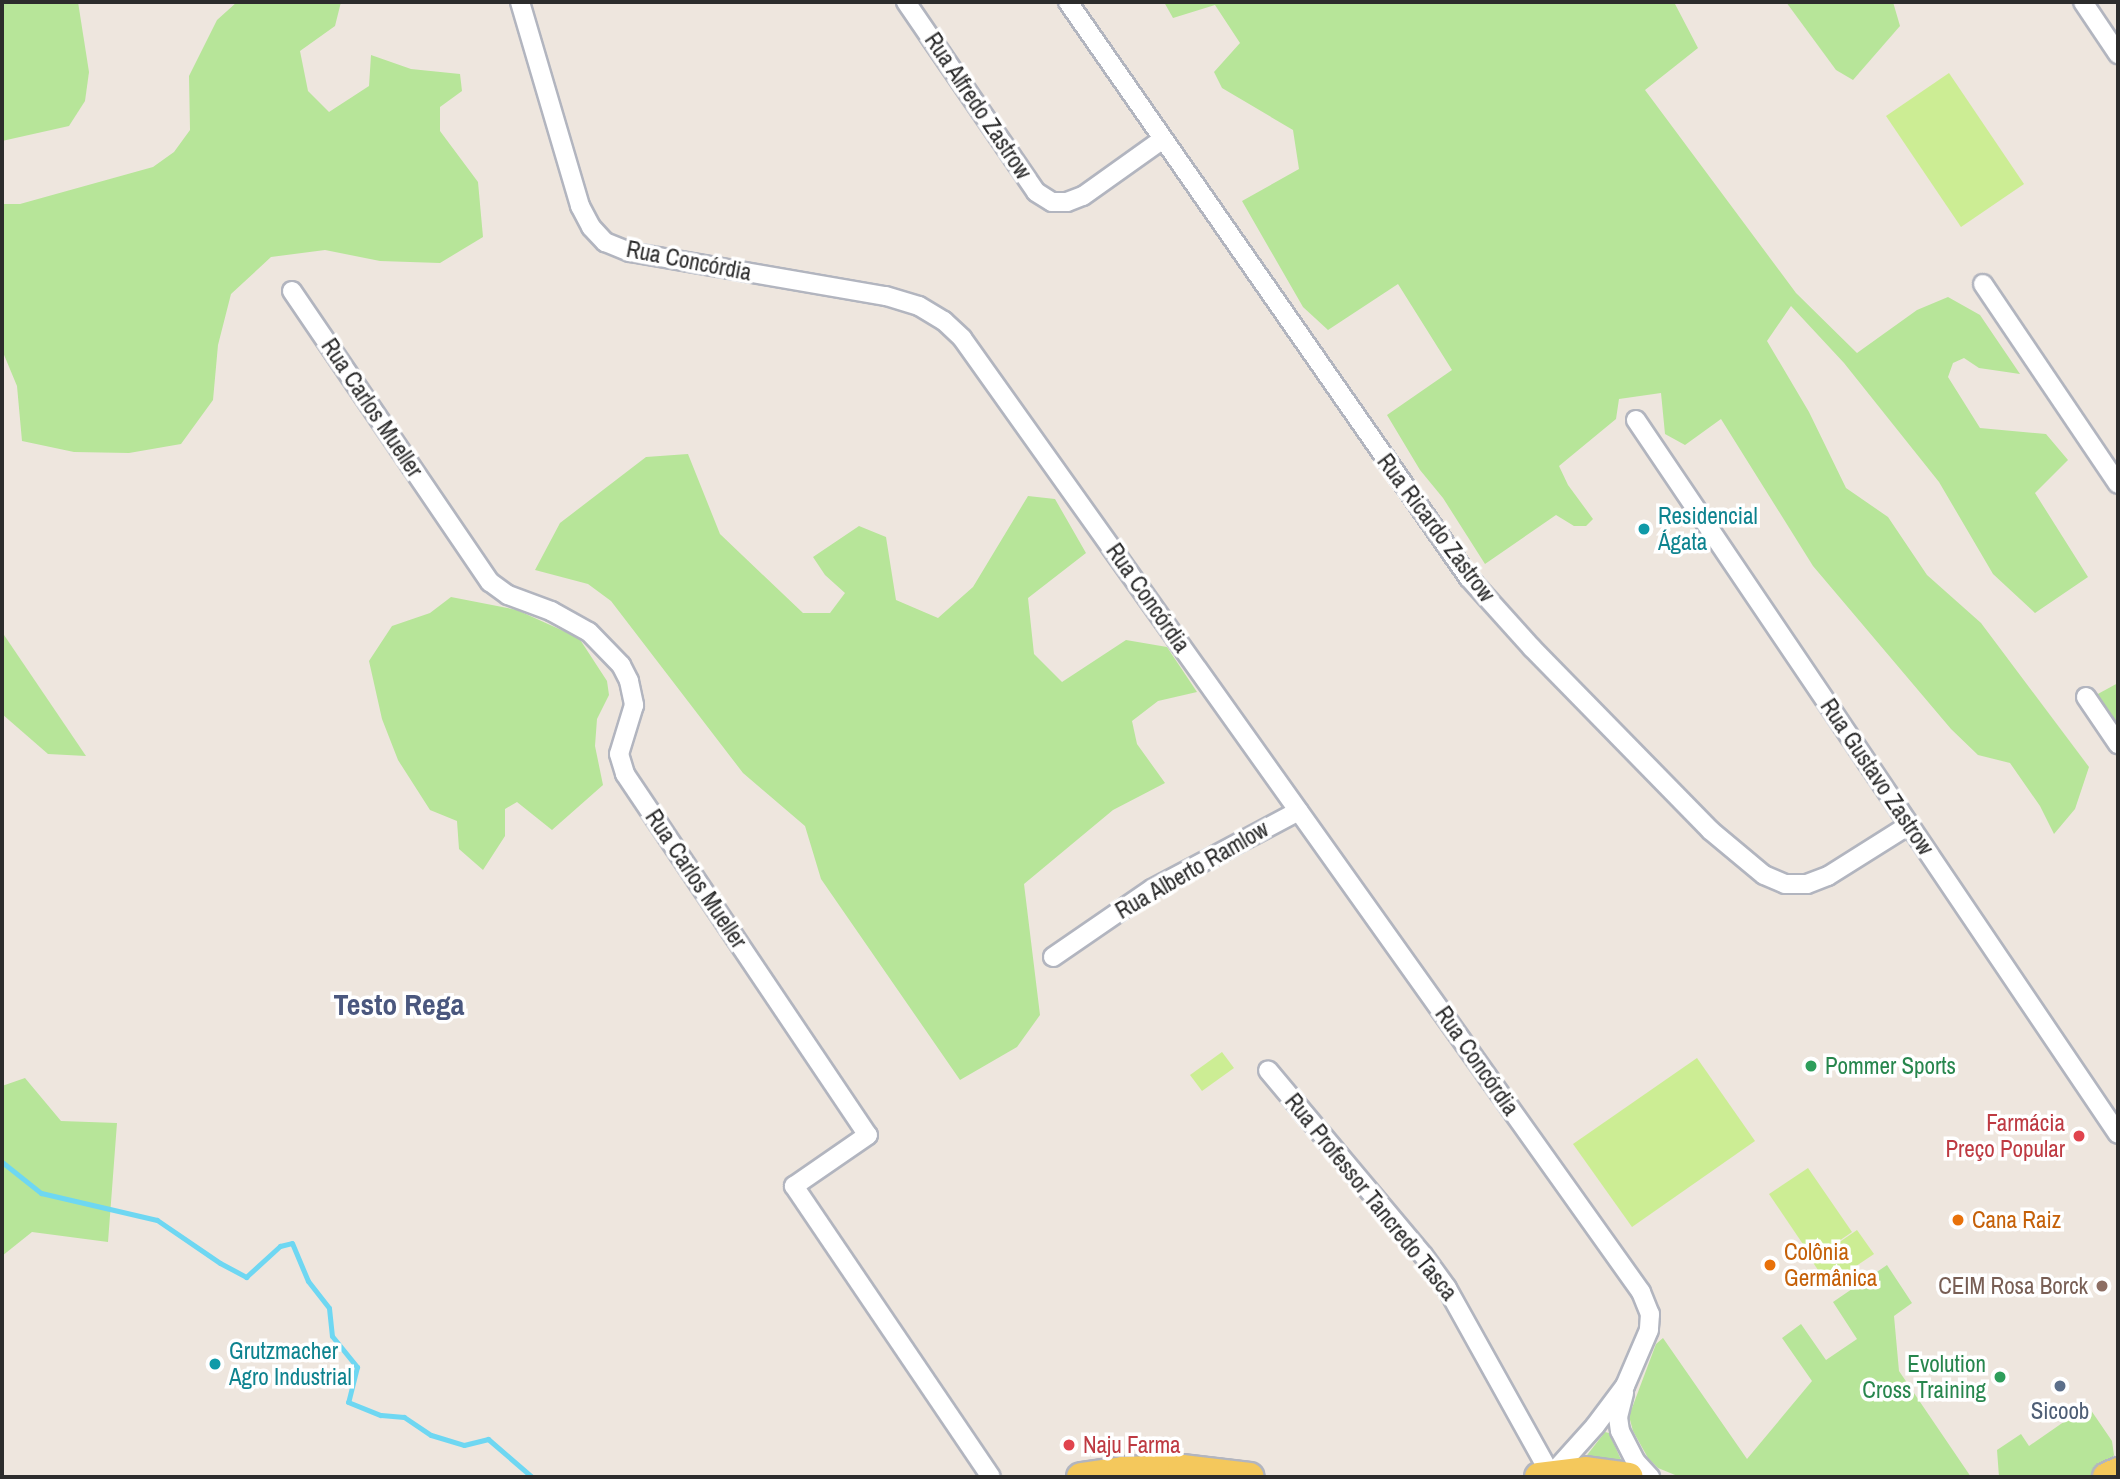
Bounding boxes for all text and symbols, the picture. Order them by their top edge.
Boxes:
street label: Rua Alfredo Zastrow [918,27,1038,185]
street label: Rua Concórdia [624,235,754,287]
street label: Rua Carlos Mueller [315,333,429,483]
street label: Rua Ricardo Zastrow [1371,449,1501,607]
place label: Residencial Ágata [1658,502,1758,556]
marker: Residencial Ágata [1636,521,1652,537]
street label: Rua Concórdia [1100,538,1196,658]
street label: Rua Gustavo Zastrow [1815,694,1939,860]
street label: Rua Carlos Mueller [639,804,753,954]
street label: Rua Alberto Ramlow [1110,815,1274,925]
district label: Testo Rega [334,986,464,1022]
street label: Rua Concórdia [1429,1001,1525,1121]
place label: Pommer Sports [1825,1052,1956,1080]
marker: Pommer Sports [1803,1058,1819,1074]
street label: Rua Professor Tancredo Tasca [1279,1088,1463,1306]
place label: Farmácia Preço Popular [1945,1109,2065,1163]
marker: Farmácia Preço Popular [2071,1128,2087,1144]
place label: Cana Raiz [1972,1206,2061,1234]
marker: Cana Raiz [1950,1212,1966,1228]
place label: Colônia Germânica [1784,1238,1877,1292]
marker: Colônia Germânica [1762,1257,1778,1273]
place label: CEIM Rosa Borck [1938,1272,2088,1300]
marker: CEIM Rosa Borck [2094,1278,2110,1294]
place label: Grutzmacher Agro Industrial [229,1337,352,1391]
place label: Evolution Cross Training [1862,1350,1986,1404]
marker: Grutzmacher Agro Industrial [207,1356,223,1372]
marker: Evolution Cross Training [1992,1369,2008,1385]
marker: Sicoob [2052,1378,2068,1394]
place label: Sicoob [2031,1397,2089,1425]
place label: Naju Farma [1083,1431,1181,1459]
marker: Naju Farma [1061,1437,1077,1453]

